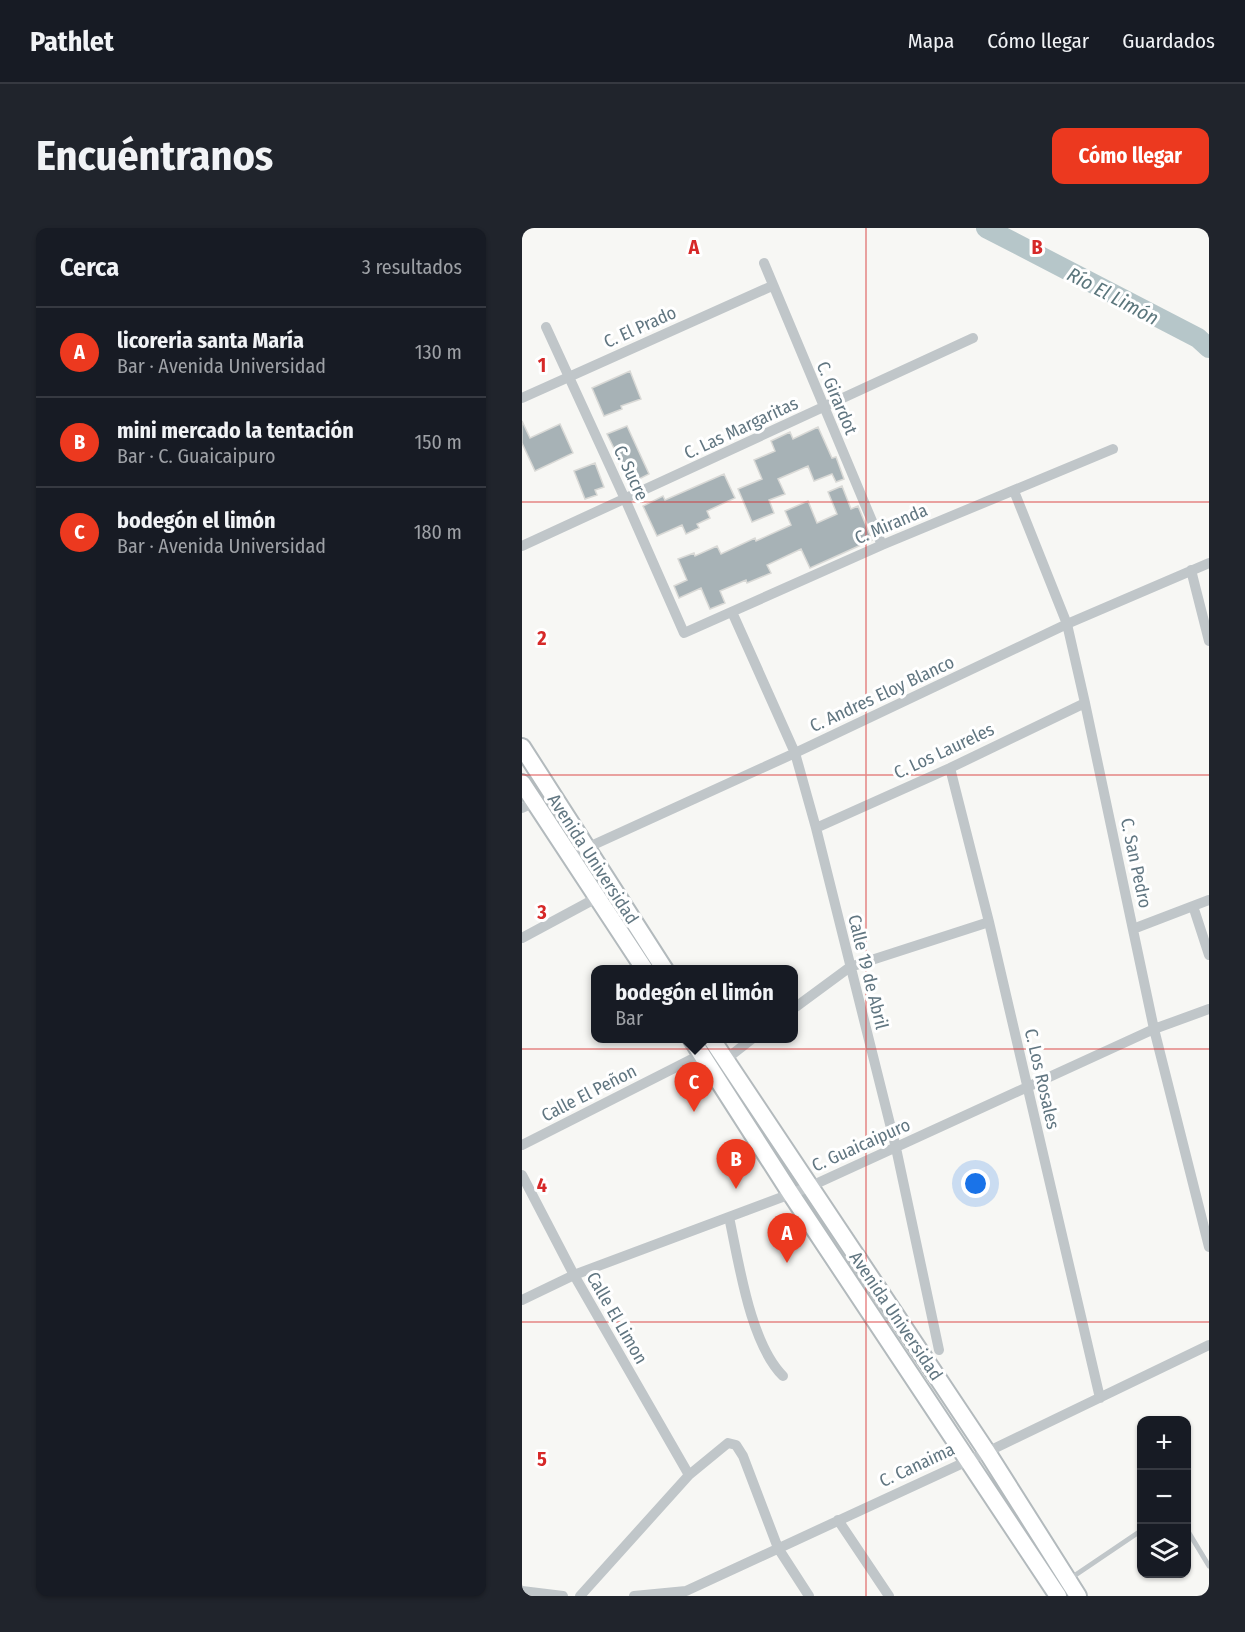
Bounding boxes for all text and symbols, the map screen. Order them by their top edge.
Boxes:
text: Pathlet [30,25,114,58]
text: Mapa [908,28,954,54]
text: Cómo llegar [987,28,1089,54]
text: Guardados [1122,28,1215,54]
button: Cómo llegar [1052,128,1209,184]
text: Encuéntranos [36,131,273,181]
text: A [688,235,701,259]
text: B [1031,235,1043,259]
text: Cerca [60,252,119,283]
text: 3 resultados [362,255,462,279]
water label: Río El Limón [1063,262,1163,330]
street label: C. El Prado [600,301,680,353]
text: licoreria santa María [117,327,304,354]
text: A [74,340,85,364]
text: 130 m [415,340,462,364]
text: 1 [538,353,546,377]
text: Bar · Avenida Universidad [117,354,326,378]
street label: C. Girardot [812,358,862,438]
street label: C. Las Margaritas [681,392,802,464]
text: mini mercado la tentación [117,417,354,444]
text: B [74,430,85,454]
text: 150 m [415,430,462,454]
street label: C. Sucre [609,442,653,504]
text: Bar · C. Guaicaipuro [117,444,275,468]
street label: C. Miranda [851,499,931,549]
text: bodegón el limón [117,507,276,534]
text: C [74,520,85,544]
text: 180 m [414,520,462,544]
text: Bar · Avenida Universidad [117,534,326,558]
text: 2 [536,626,547,650]
street label: C. Andres Eloy Blanco [806,651,958,737]
street label: C. Los Laureles [890,718,998,784]
street label: Avenida Universidad [543,790,643,928]
street label: C. San Pedro [1116,816,1156,910]
text: 3 [536,900,547,924]
street label: Calle 19 de Abril [843,912,893,1032]
popup [591,965,798,1043]
text: bodegón el limón [615,979,774,1006]
text: Bar [615,1006,643,1030]
street label: C. Los Rosales [1020,1027,1064,1132]
street label: Calle El Peñon [538,1060,640,1126]
pin: C [674,1062,714,1112]
street label: C. Guaicaipuro [808,1114,914,1176]
pin: B [716,1140,756,1189]
your location [961,1169,990,1198]
text: 4 [537,1173,547,1197]
pin: A [768,1214,806,1263]
street label: Avenida Universidad [845,1247,947,1385]
street label: Calle El Limon [582,1268,652,1368]
map controls [1137,1416,1191,1578]
button: + [1137,1416,1191,1470]
street label: C. Canaima [876,1438,958,1492]
text: 5 [537,1447,547,1471]
button: − [1137,1470,1191,1524]
button: layers [1137,1524,1191,1578]

